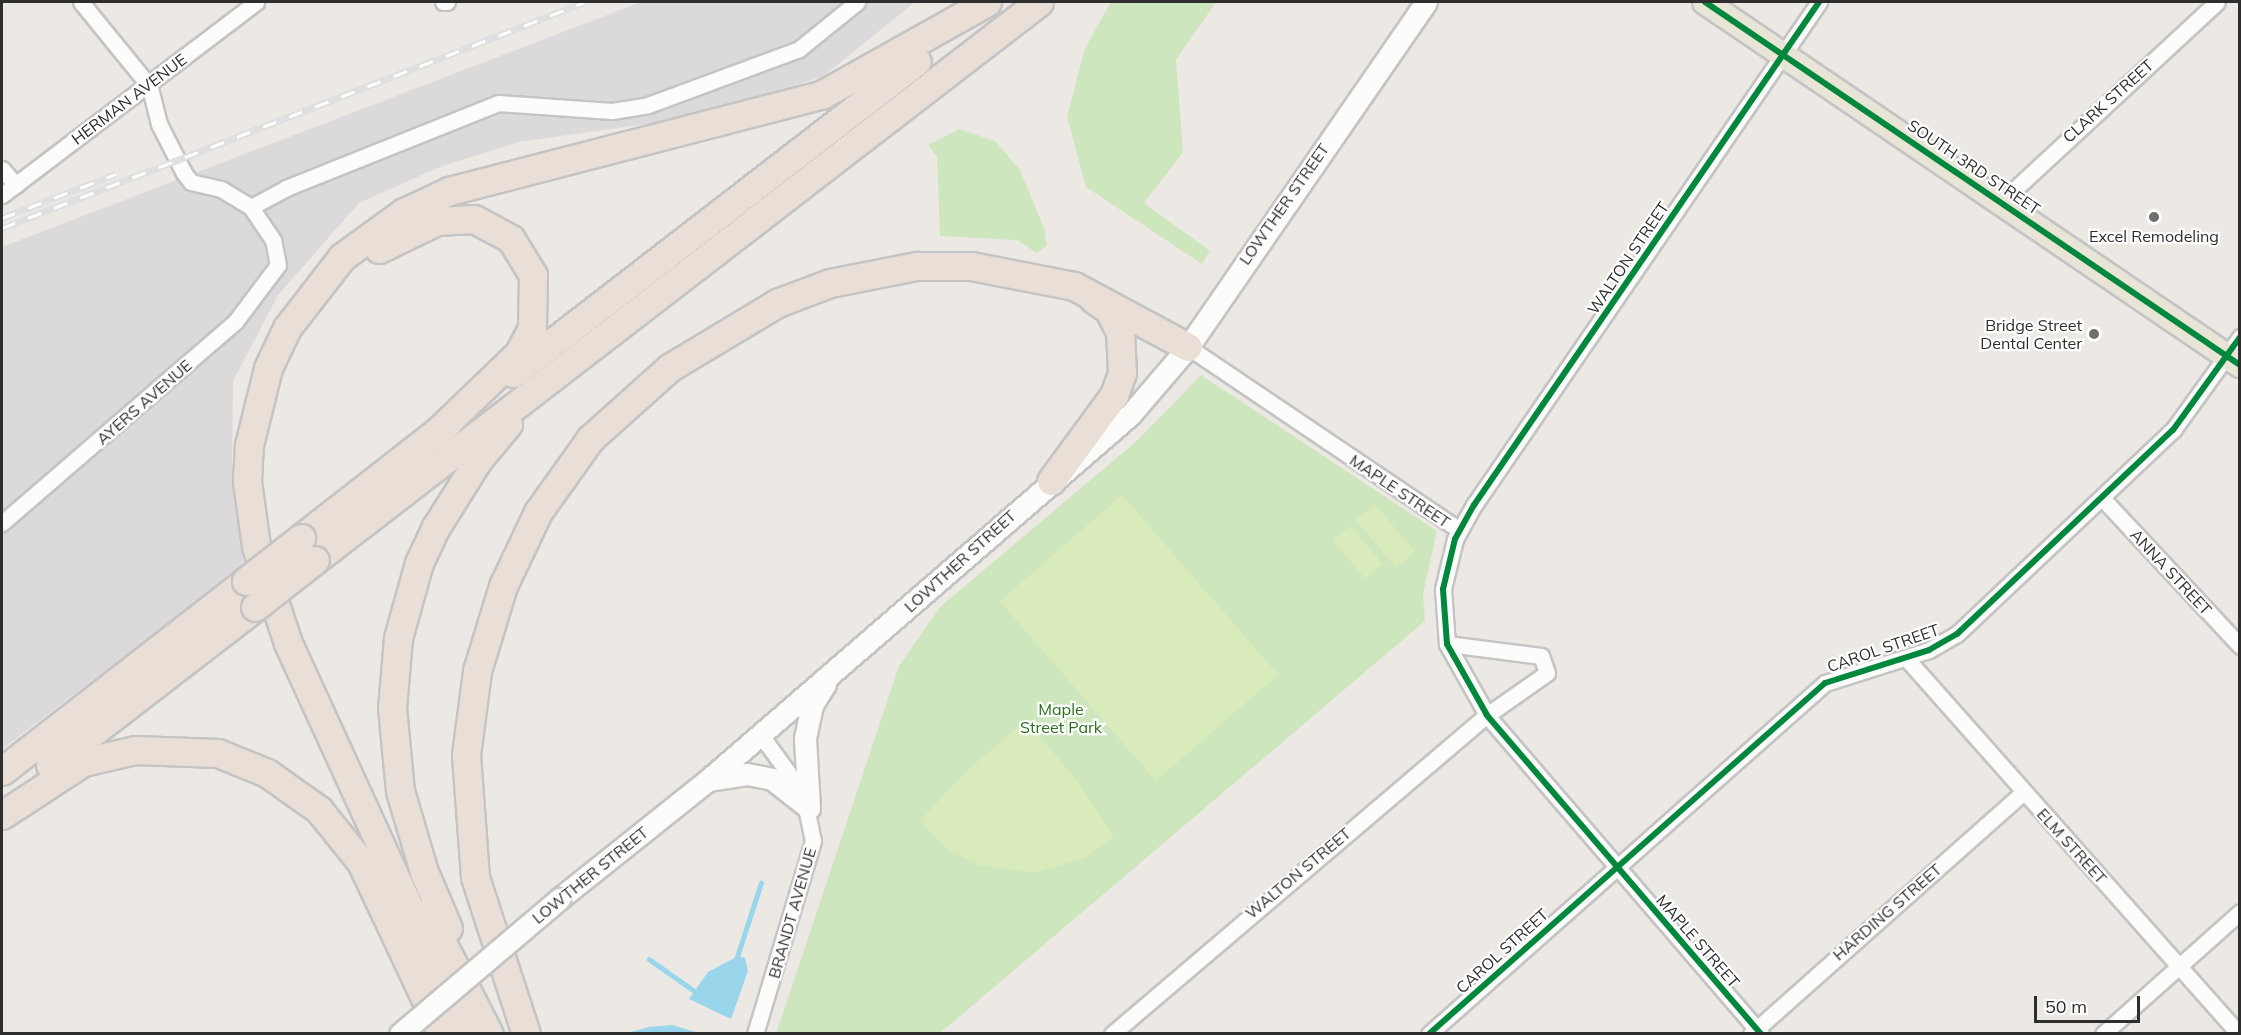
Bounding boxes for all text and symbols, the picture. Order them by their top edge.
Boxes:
street label: HERMAN AVENUE [68,50,190,148]
street label: CLARK STREET [2059,55,2157,147]
street label: SOUTH 3RD STREET [1904,116,2044,218]
street label: LOWTHER STREET [1235,140,1333,268]
street label: WALTON STREET [1583,198,1673,318]
marker: Excel Remodeling [2147,210,2161,224]
place label: Excel Remodeling [2089,226,2219,246]
place label: Bridge Street Dental Center [1980,315,2082,353]
marker: Bridge Street Dental Center [2087,327,2101,341]
street label: AYERS AVENUE [93,355,195,449]
street label: MAPLE STREET [1346,450,1454,532]
street label: LOWTHER STREET [900,506,1020,616]
street label: ANNA STREET [2126,525,2216,619]
street label: CAROL STREET [1824,620,1942,676]
park label: Maple Street Park [1020,699,1102,737]
street label: ELM STREET [2033,804,2111,888]
street label: LOWTHER STREET [528,822,652,928]
street label: WALTON STREET [1241,823,1355,923]
street label: BRANDT AVENUE [764,845,820,981]
street label: HARDING STREET [1829,860,1945,964]
street label: MAPLE STREET [1652,891,1744,991]
street label: CAROL STREET [1452,905,1552,997]
scale bar [2037,984,2144,1022]
text: 50 m [2045,995,2087,1018]

